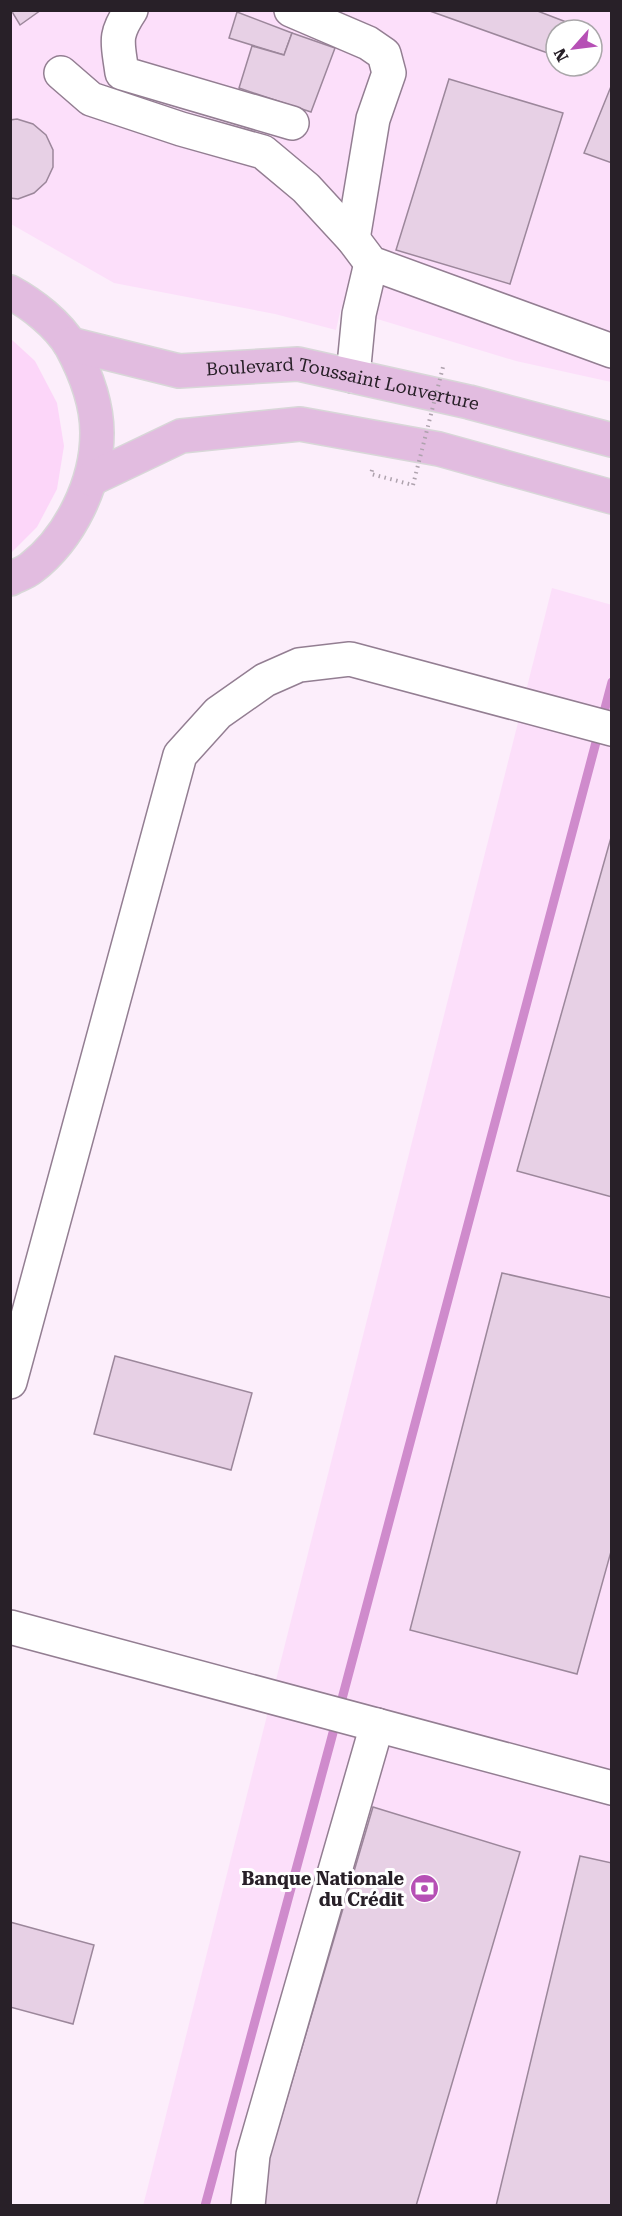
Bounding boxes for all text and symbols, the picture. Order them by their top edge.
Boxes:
north arrow [544,18,604,78]
text: N [550,45,572,65]
street label: Boulevard Toussaint Louverture [205,353,482,414]
place label: Banque Nationale du Crédit [241,1868,404,1910]
bank icon: Banque Nationale du Crédit [409,1873,441,1905]

